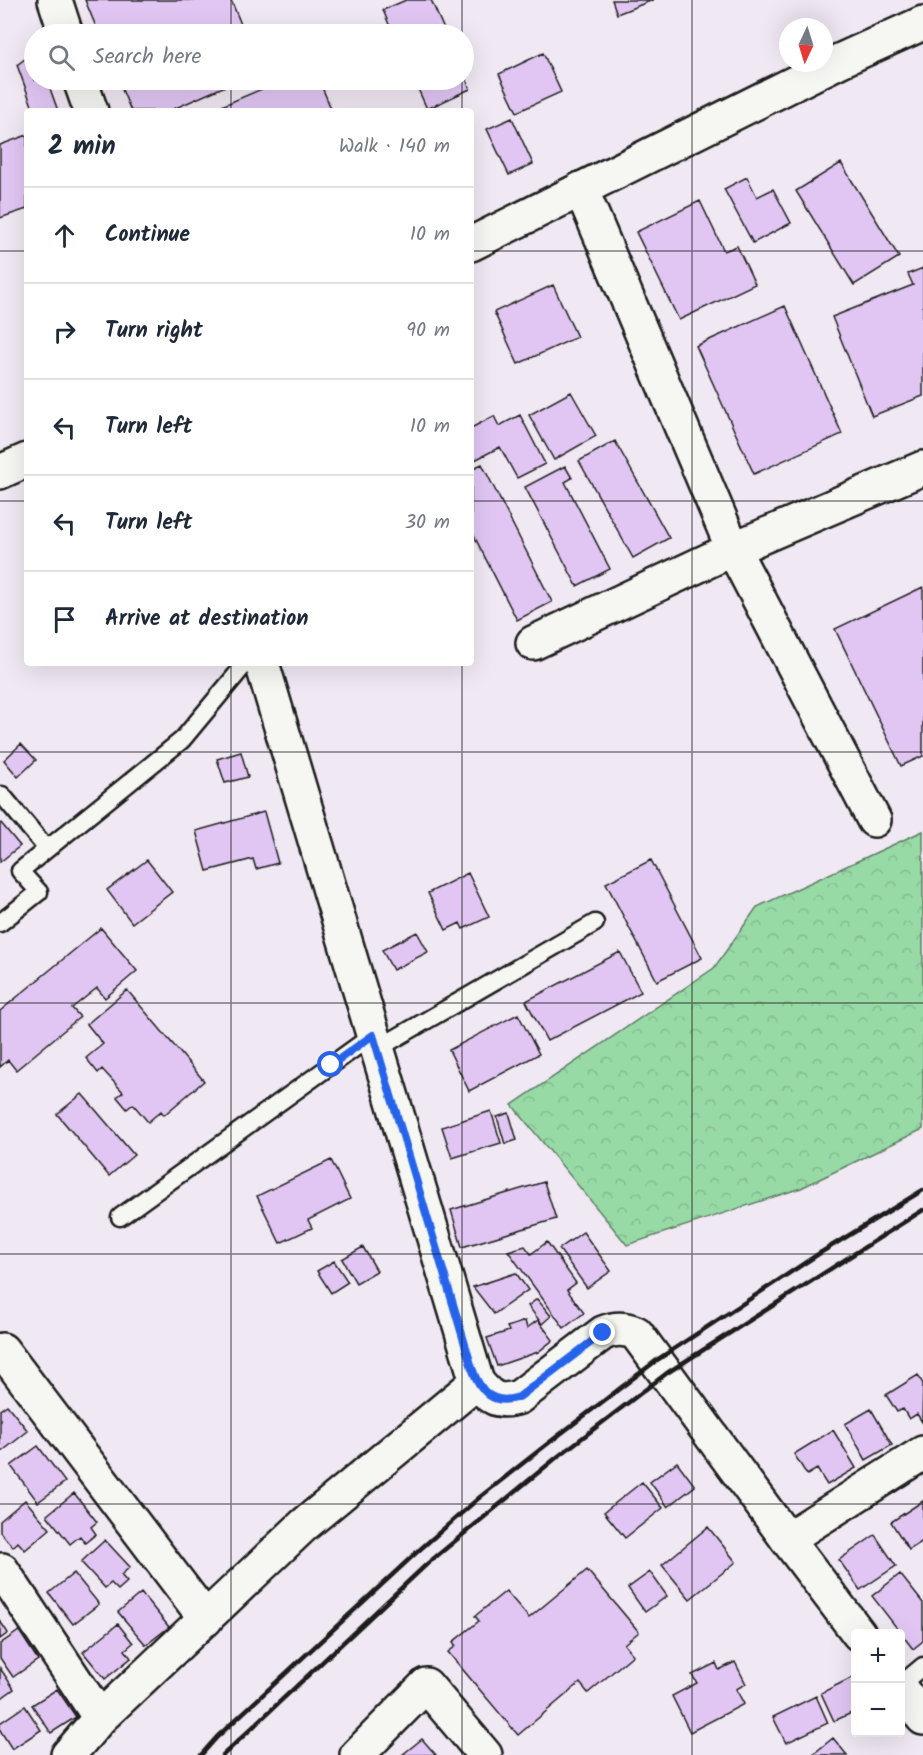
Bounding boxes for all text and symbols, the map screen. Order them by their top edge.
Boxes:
north arrow [779,18,833,72]
search box [24,24,474,90]
text: Search here [93,40,201,75]
icon: search [45,41,78,74]
text: 2 min [48,126,116,168]
text: Walk · 140 m [339,131,450,163]
text: Continue [105,218,190,253]
icon: ahead [48,219,81,252]
text: 10 m [410,219,450,251]
text: Turn right [105,314,203,349]
icon: right [48,315,81,348]
text: 90 m [406,315,450,347]
text: Turn left [105,410,192,445]
icon: left [48,411,81,444]
text: 10 m [410,411,450,443]
text: Turn left [105,506,192,541]
icon: left [48,507,81,540]
text: 30 m [405,507,450,539]
text: Arrive at destination [105,602,308,637]
icon: arrive [48,603,81,636]
route start [317,1051,343,1077]
route end [589,1319,615,1345]
map controls [851,1629,905,1737]
button: + [851,1629,905,1683]
button: − [851,1683,905,1737]

